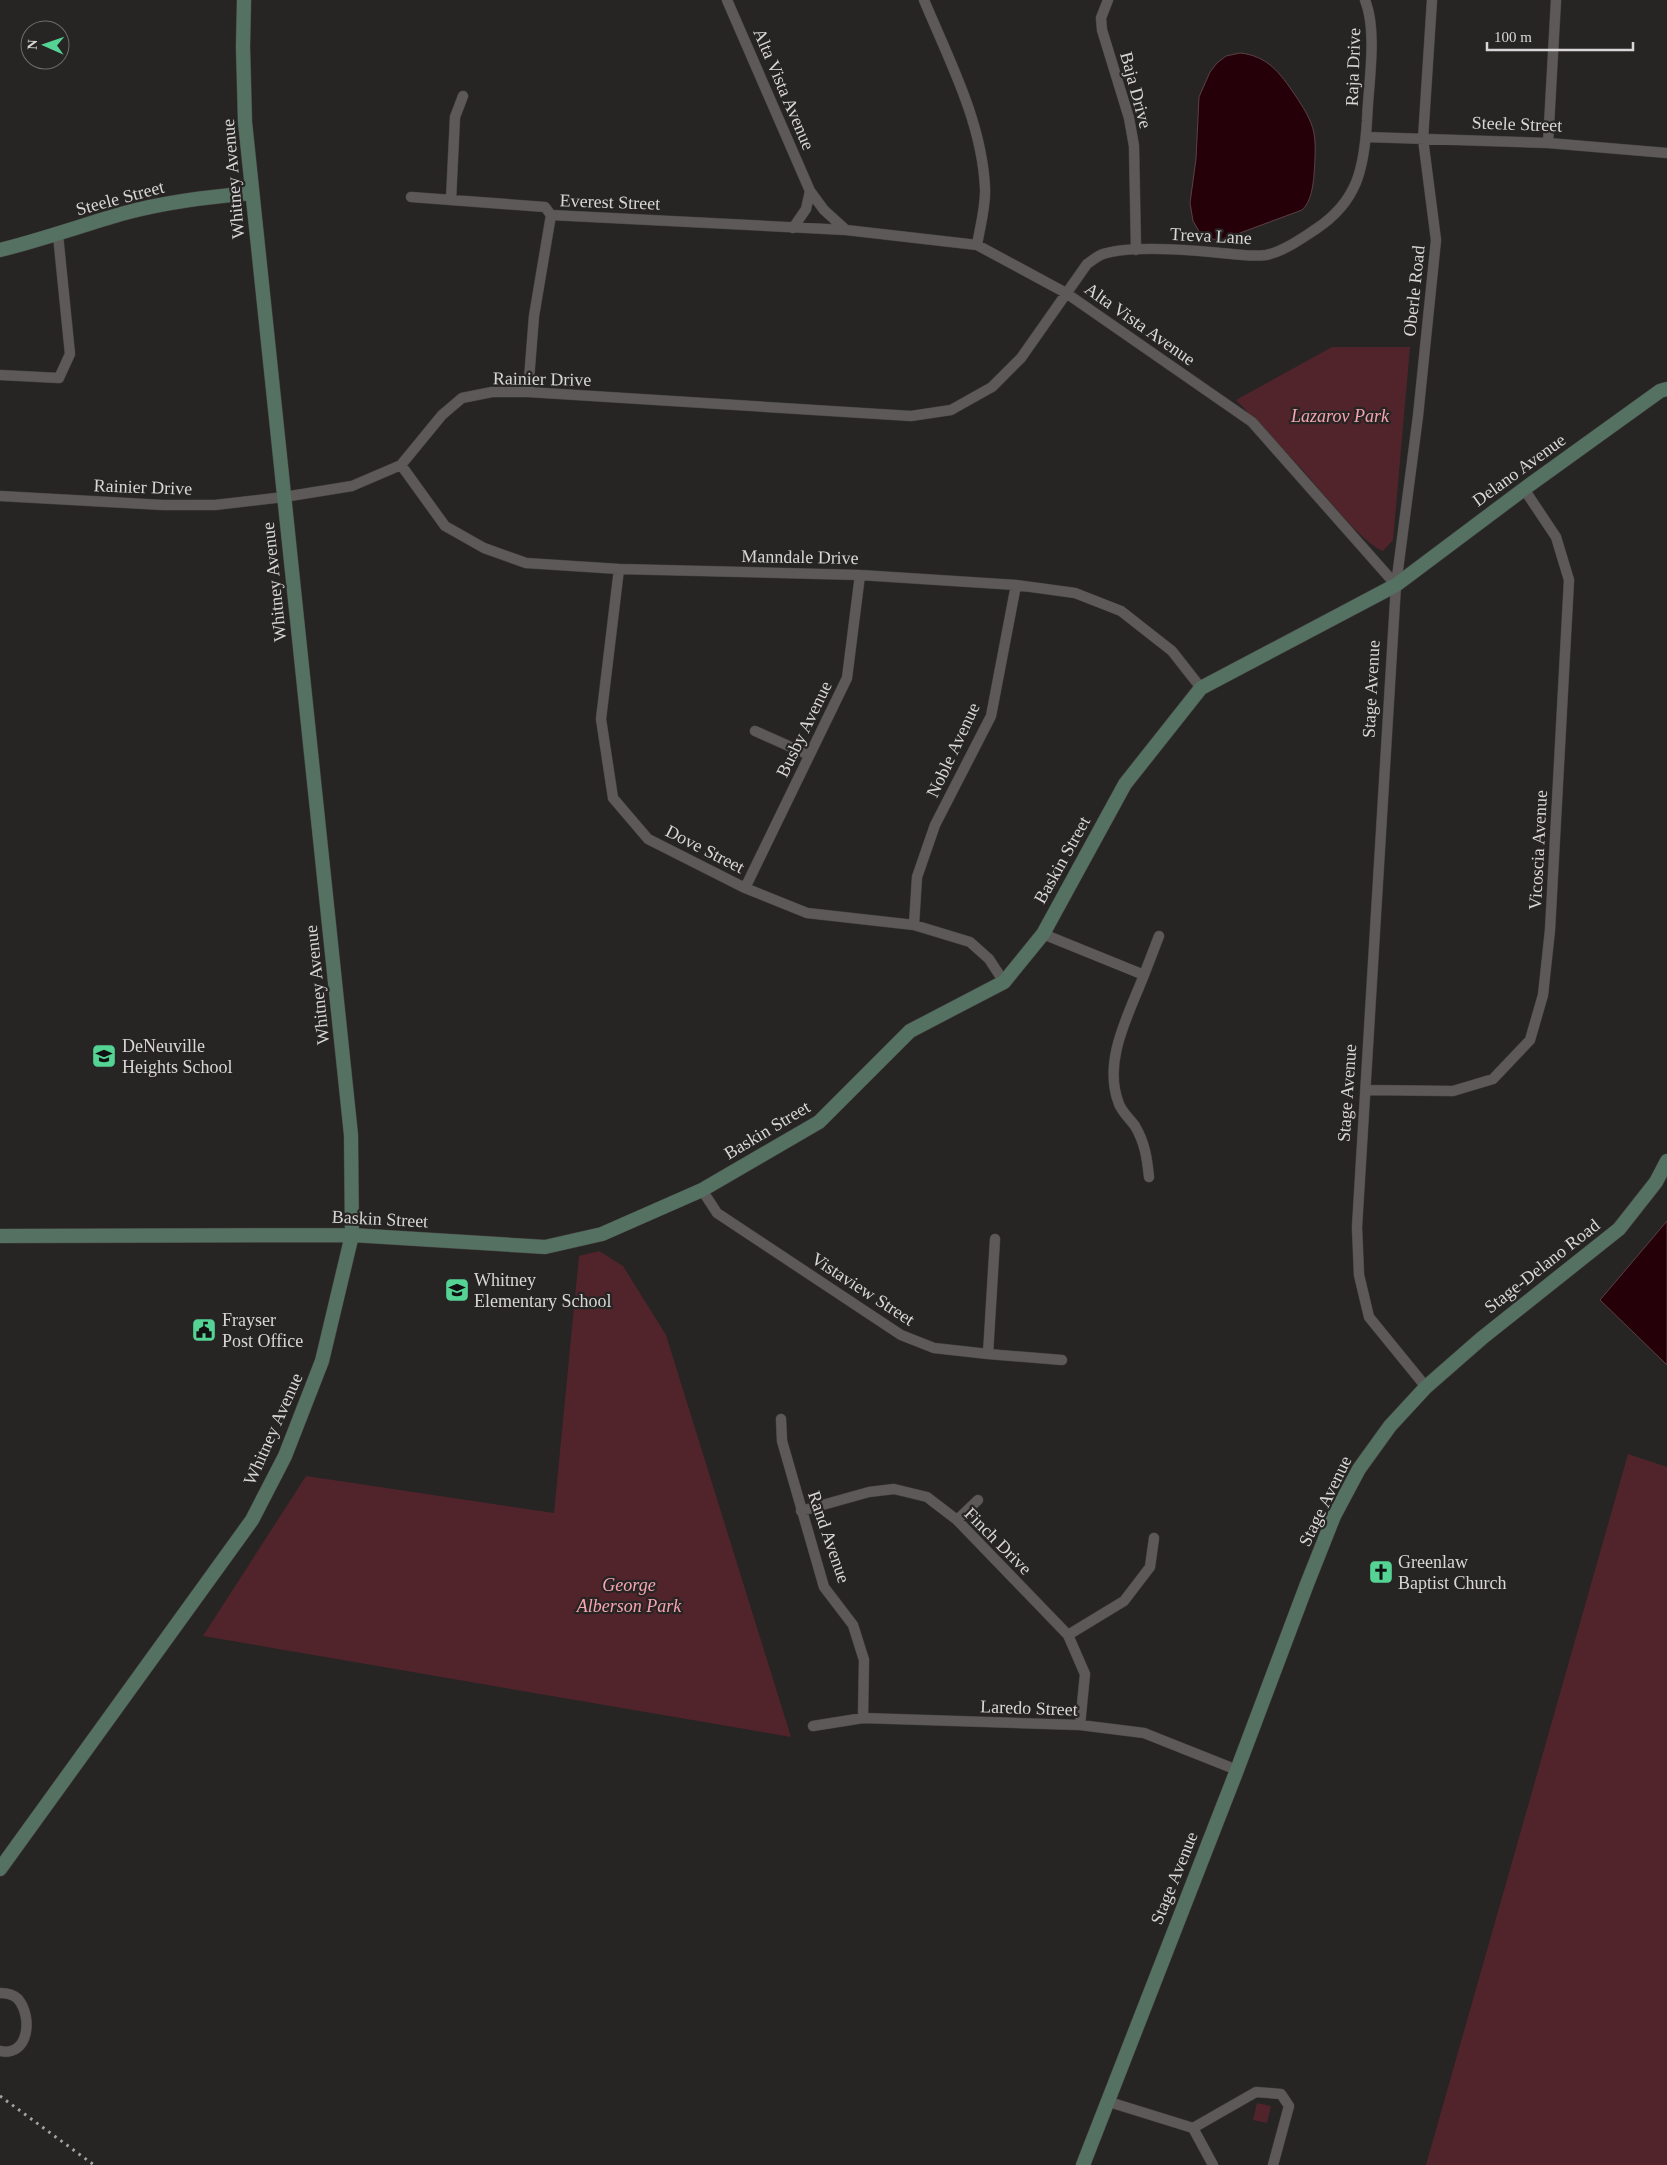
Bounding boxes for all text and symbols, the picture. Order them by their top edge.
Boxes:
north arrow [20,20,70,70]
scale bar [1487,20,1633,52]
street label: Alta Vista Avenue [749,25,819,153]
street label: Raja Drive [1342,27,1364,107]
text: 100 m [1494,29,1532,45]
text: N [25,39,40,50]
street label: Baja Drive [1116,50,1156,130]
street label: Steele Street [1471,112,1563,136]
street label: Whitney Avenue [218,118,248,240]
street label: Steele Street [74,177,166,219]
street label: Everest Street [559,190,661,214]
street label: Treva Lane [1170,224,1252,248]
street label: Oberle Road [1399,244,1429,338]
street label: Alta Vista Avenue [1081,278,1199,370]
street label: Rainier Drive [493,368,591,390]
park label: Lazarov Park [1290,406,1390,426]
street label: Delano Avenue [1469,430,1569,510]
street label: Rainier Drive [93,475,193,499]
street label: Whitney Avenue [258,521,290,643]
street label: Manndale Drive [741,546,859,568]
street label: Stage Avenue [1358,639,1384,739]
street label: Busby Avenue [772,678,836,780]
street label: Noble Avenue [922,699,984,801]
street label: Vicoscia Avenue [1525,790,1551,910]
street label: Baskin Street [1030,813,1094,907]
street label: Dove Street [662,821,748,877]
street label: Whitney Avenue [301,924,333,1046]
place label: DeNeuville Heights School [122,1036,233,1077]
school or university icon: DeNeuville Heights School [91,1043,117,1069]
street label: Stage Avenue [1334,1043,1360,1143]
street label: Baskin Street [720,1097,814,1163]
street label: Baskin Street [331,1206,429,1232]
street label: Stage-Delano Road [1480,1215,1604,1317]
street label: Vistaview Street [808,1248,918,1330]
place label: Whitney Elementary School [474,1270,611,1311]
school or university icon: Whitney Elementary School [444,1277,470,1303]
place label: Frayser Post Office [222,1310,303,1351]
public building icon: Frayser Post Office [191,1317,217,1343]
street label: Whitney Avenue [239,1370,307,1488]
street label: Stage Avenue [1295,1453,1356,1549]
street label: Rand Avenue [804,1488,854,1586]
street label: Finch Drive [960,1503,1036,1579]
place label: Greenlaw Baptist Church [1398,1552,1507,1593]
church icon: Greenlaw Baptist Church [1368,1559,1394,1585]
park label: George Alberson Park [576,1575,682,1616]
street label: Laredo Street [980,1696,1078,1720]
street label: Stage Avenue [1146,1829,1202,1927]

